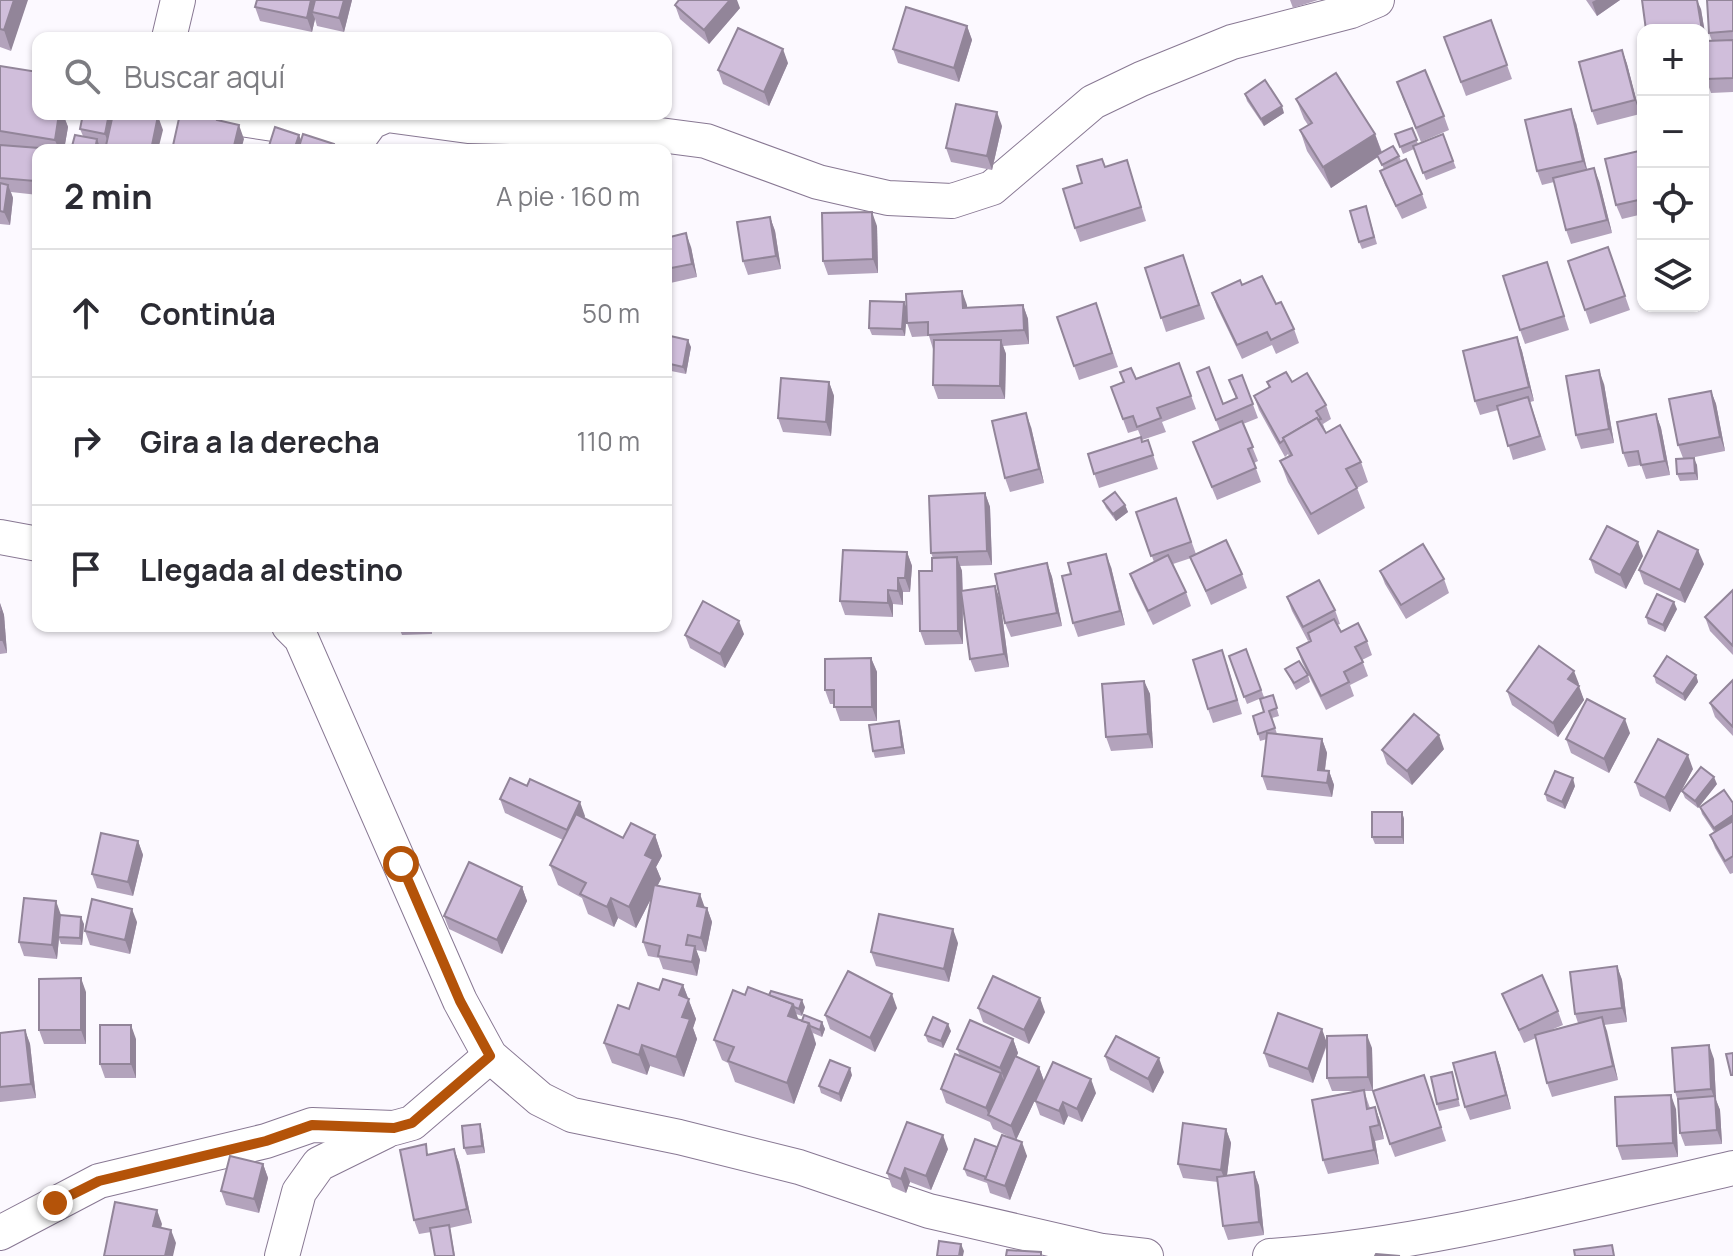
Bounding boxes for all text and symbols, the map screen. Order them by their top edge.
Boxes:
map controls [1637,24,1709,312]
button: + [1637,24,1709,96]
search box [32,32,672,120]
icon: search [60,54,104,98]
text: Buscar aquí [124,56,285,97]
button: − [1637,96,1709,168]
button: locate [1637,168,1709,240]
text: 2 min [64,173,152,219]
text: A pie · 160 m [496,178,640,214]
button: layers [1637,240,1709,312]
icon: ahead [64,291,108,335]
text: Continúa [140,293,276,334]
text: 50 m [582,295,640,331]
icon: right [64,419,108,463]
text: Gira a la derecha [140,421,380,462]
text: 110 m [577,423,640,459]
icon: arrive [64,547,108,591]
text: Llegada al destino [140,549,403,590]
route start [383,846,419,882]
route end [37,1185,73,1221]

